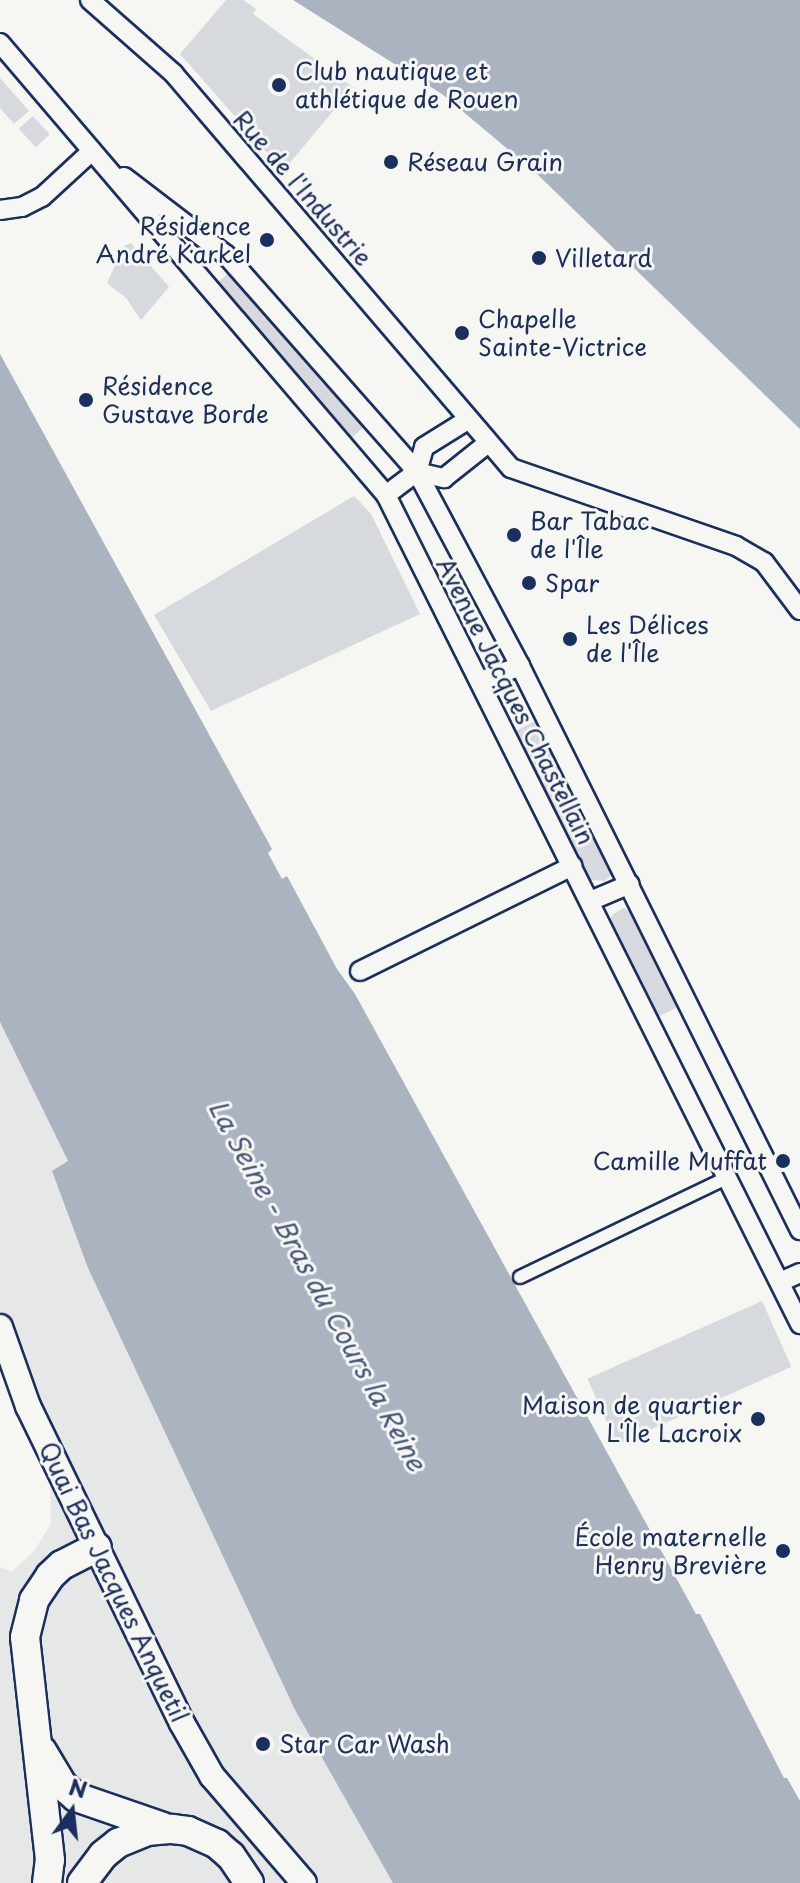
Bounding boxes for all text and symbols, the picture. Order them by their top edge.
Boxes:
place label: Club nautique et athlétique de Rouen [295,57,522,113]
marker: Club nautique et athlétique de Rouen [270,76,288,94]
street label: Rue de l'Industrie [227,103,379,273]
place label: Réseau Grain [407,148,562,176]
marker: Réseau Grain [382,153,400,171]
place label: Résidence André Karkel [97,212,251,268]
marker: Résidence André Karkel [258,231,276,249]
place label: Villetard [555,244,652,272]
marker: Villetard [530,249,548,267]
place label: Chapelle Sainte-Victrice [478,305,647,361]
marker: Chapelle Sainte-Victrice [453,324,471,342]
place label: Résidence Gustave Borde [102,372,269,428]
marker: Résidence Gustave Borde [77,391,95,409]
place label: Bar Tabac de l'Île [530,507,649,563]
marker: Bar Tabac de l'Île [505,526,523,544]
street label: Avenue Jacques Chastellain [431,552,601,850]
place label: Spar [545,569,599,597]
marker: Spar [520,574,538,592]
place label: Les Délices de l'Île [586,611,711,667]
marker: Les Délices de l'Île [561,630,579,648]
water label: La Seine - Bras du Cours la Reine [202,1092,434,1478]
place label: Camille Muffat [592,1147,767,1175]
marker: Camille Muffat [774,1152,792,1170]
place label: Maison de quartier L'Île Lacroix [522,1391,742,1447]
marker: Maison de quartier L'Île Lacroix [749,1410,767,1428]
street label: Quai Bas Jacques Anquetil [33,1436,195,1728]
place label: École maternelle Henry Brevière [574,1523,767,1579]
marker: École maternelle Henry Brevière [774,1542,792,1560]
place label: Star Car Wash [279,1730,451,1758]
marker: Star Car Wash [254,1735,272,1753]
text: N [66,1769,91,1806]
north arrow [32,1771,112,1851]

